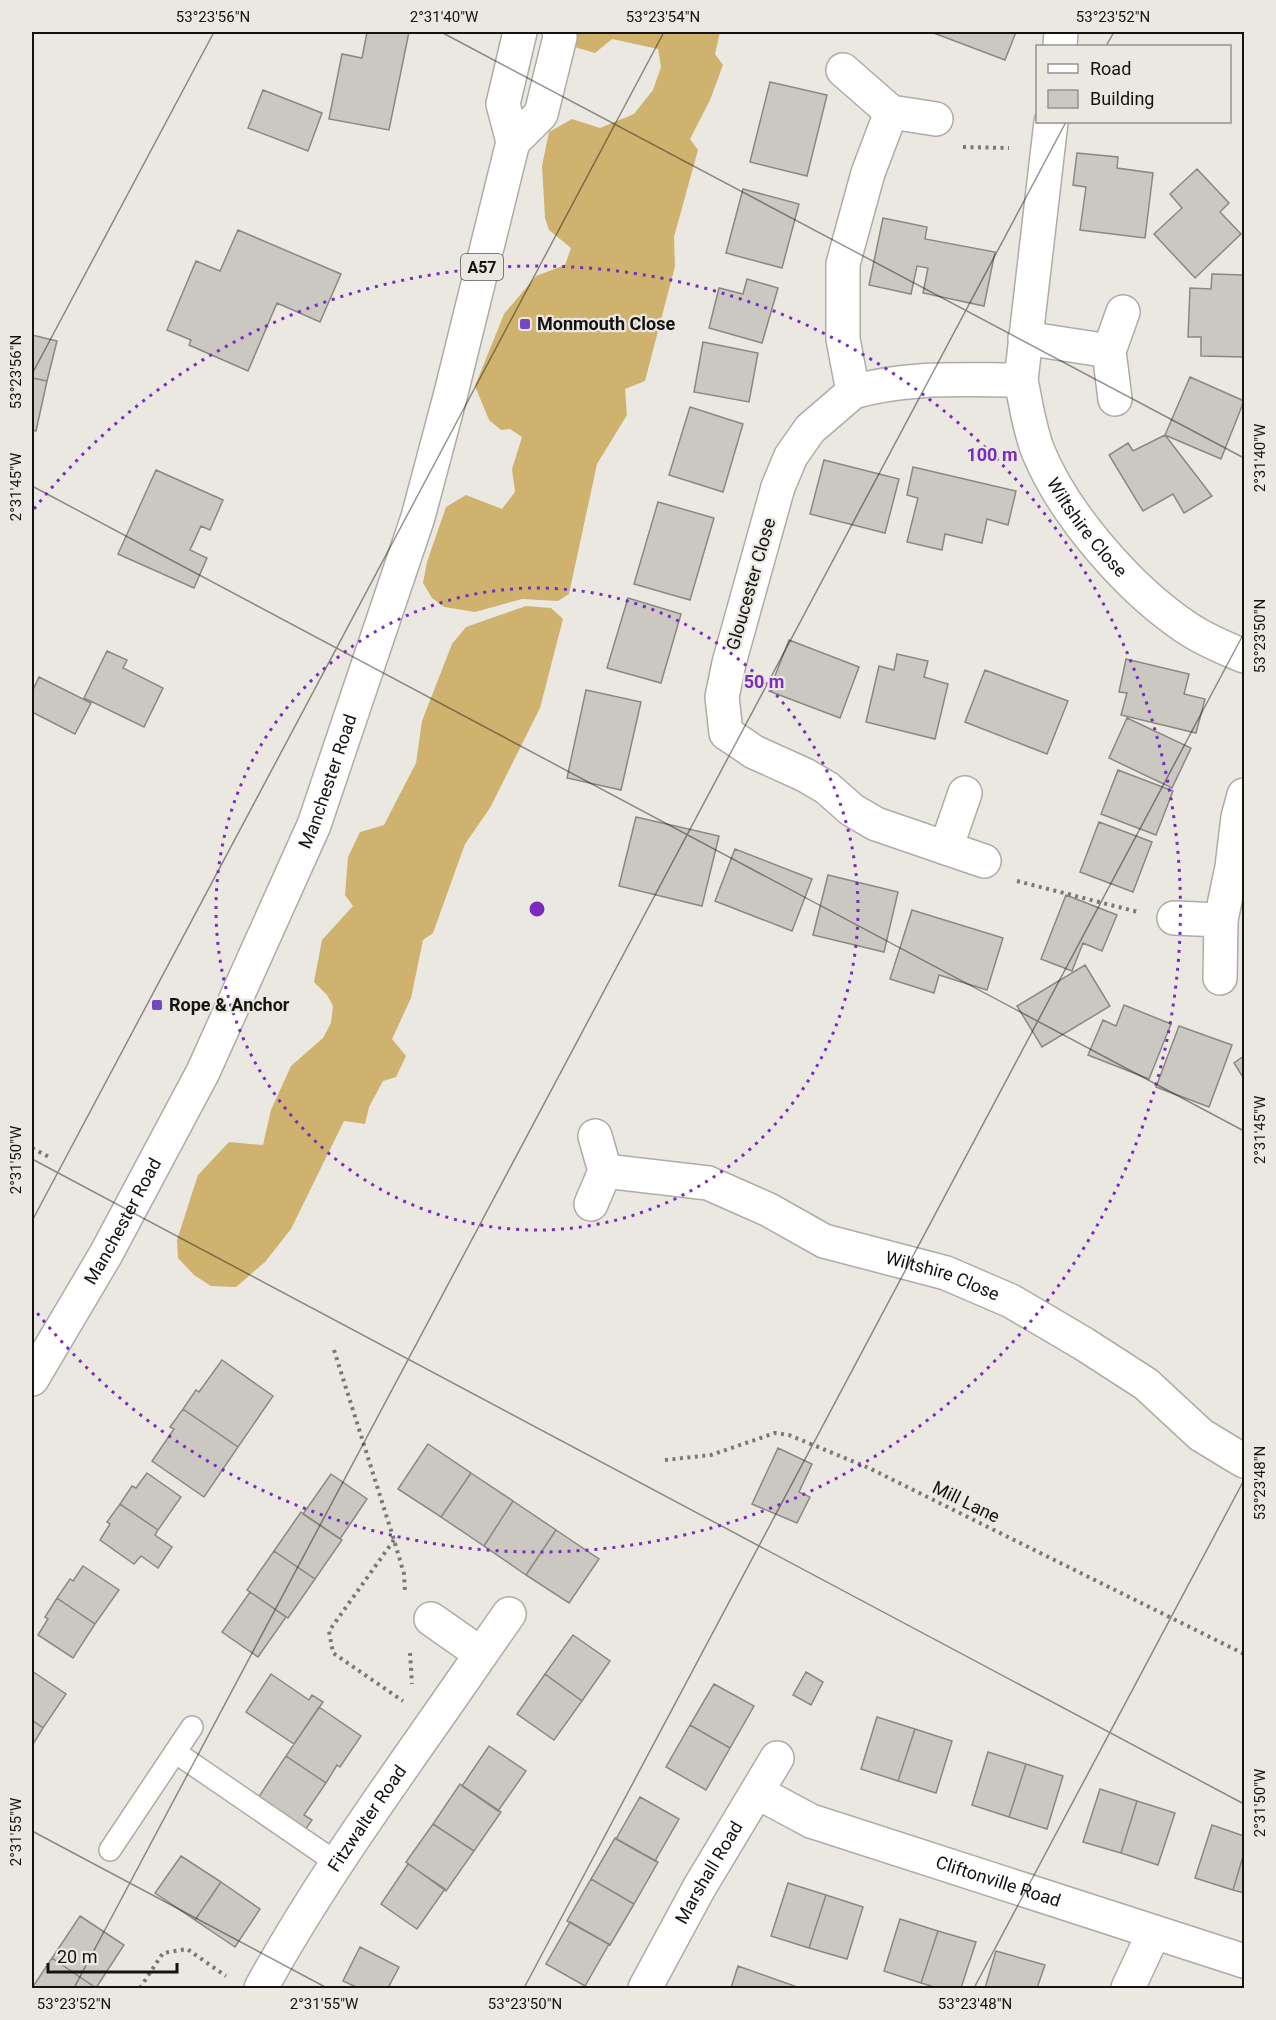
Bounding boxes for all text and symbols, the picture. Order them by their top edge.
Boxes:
text: 53°23'56"N [176,8,250,26]
text: 2°31'40"W [410,8,478,26]
text: 53°23'54"N [626,8,700,26]
text: 53°23'52"N [1076,8,1150,26]
legend [1036,45,1231,123]
text: Road [1090,58,1131,79]
text: Building [1090,88,1154,109]
road number: A57 [461,254,503,280]
place label: Monmouth Close [537,313,675,334]
marker: Monmouth Close [518,317,532,331]
text: 53°23'56"N [7,335,25,409]
text: 2°31'40"W [1251,424,1269,492]
text: 100 m [966,444,1018,465]
text: 2°31'45"W [7,453,25,521]
street label: Wiltshire Close [1043,474,1132,581]
street label: Gloucester Close [722,515,779,652]
text: 53°23'50"N [1251,599,1269,673]
text: 50 m [744,671,784,692]
street label: Manchester Road [294,711,361,852]
centre of rings [527,899,547,919]
place label: Rope & Anchor [169,994,290,1015]
marker: Rope & Anchor [150,998,164,1012]
text: 2°31'45"W [1251,1096,1269,1164]
text: 2°31'50"W [7,1126,25,1194]
street label: Manchester Road [79,1154,165,1288]
street label: Wiltshire Close [883,1247,1003,1305]
text: 53°23'48"N [1251,1446,1269,1520]
street label: Mill Lane [929,1476,1003,1527]
street label: Fitzwalter Road [323,1761,410,1876]
text: 2°31'50"W [1251,1769,1269,1837]
text: 2°31'55"W [7,1798,25,1866]
street label: Marshall Road [671,1817,747,1927]
street label: Cliftonville Road [933,1851,1063,1911]
scale bar [48,1936,177,1974]
text: 20 m [57,1946,97,1967]
text: 53°23'52"N [37,1995,111,2013]
text: 2°31'55"W [290,1995,358,2013]
text: 53°23'50"N [488,1995,562,2013]
text: 53°23'48"N [938,1995,1012,2013]

